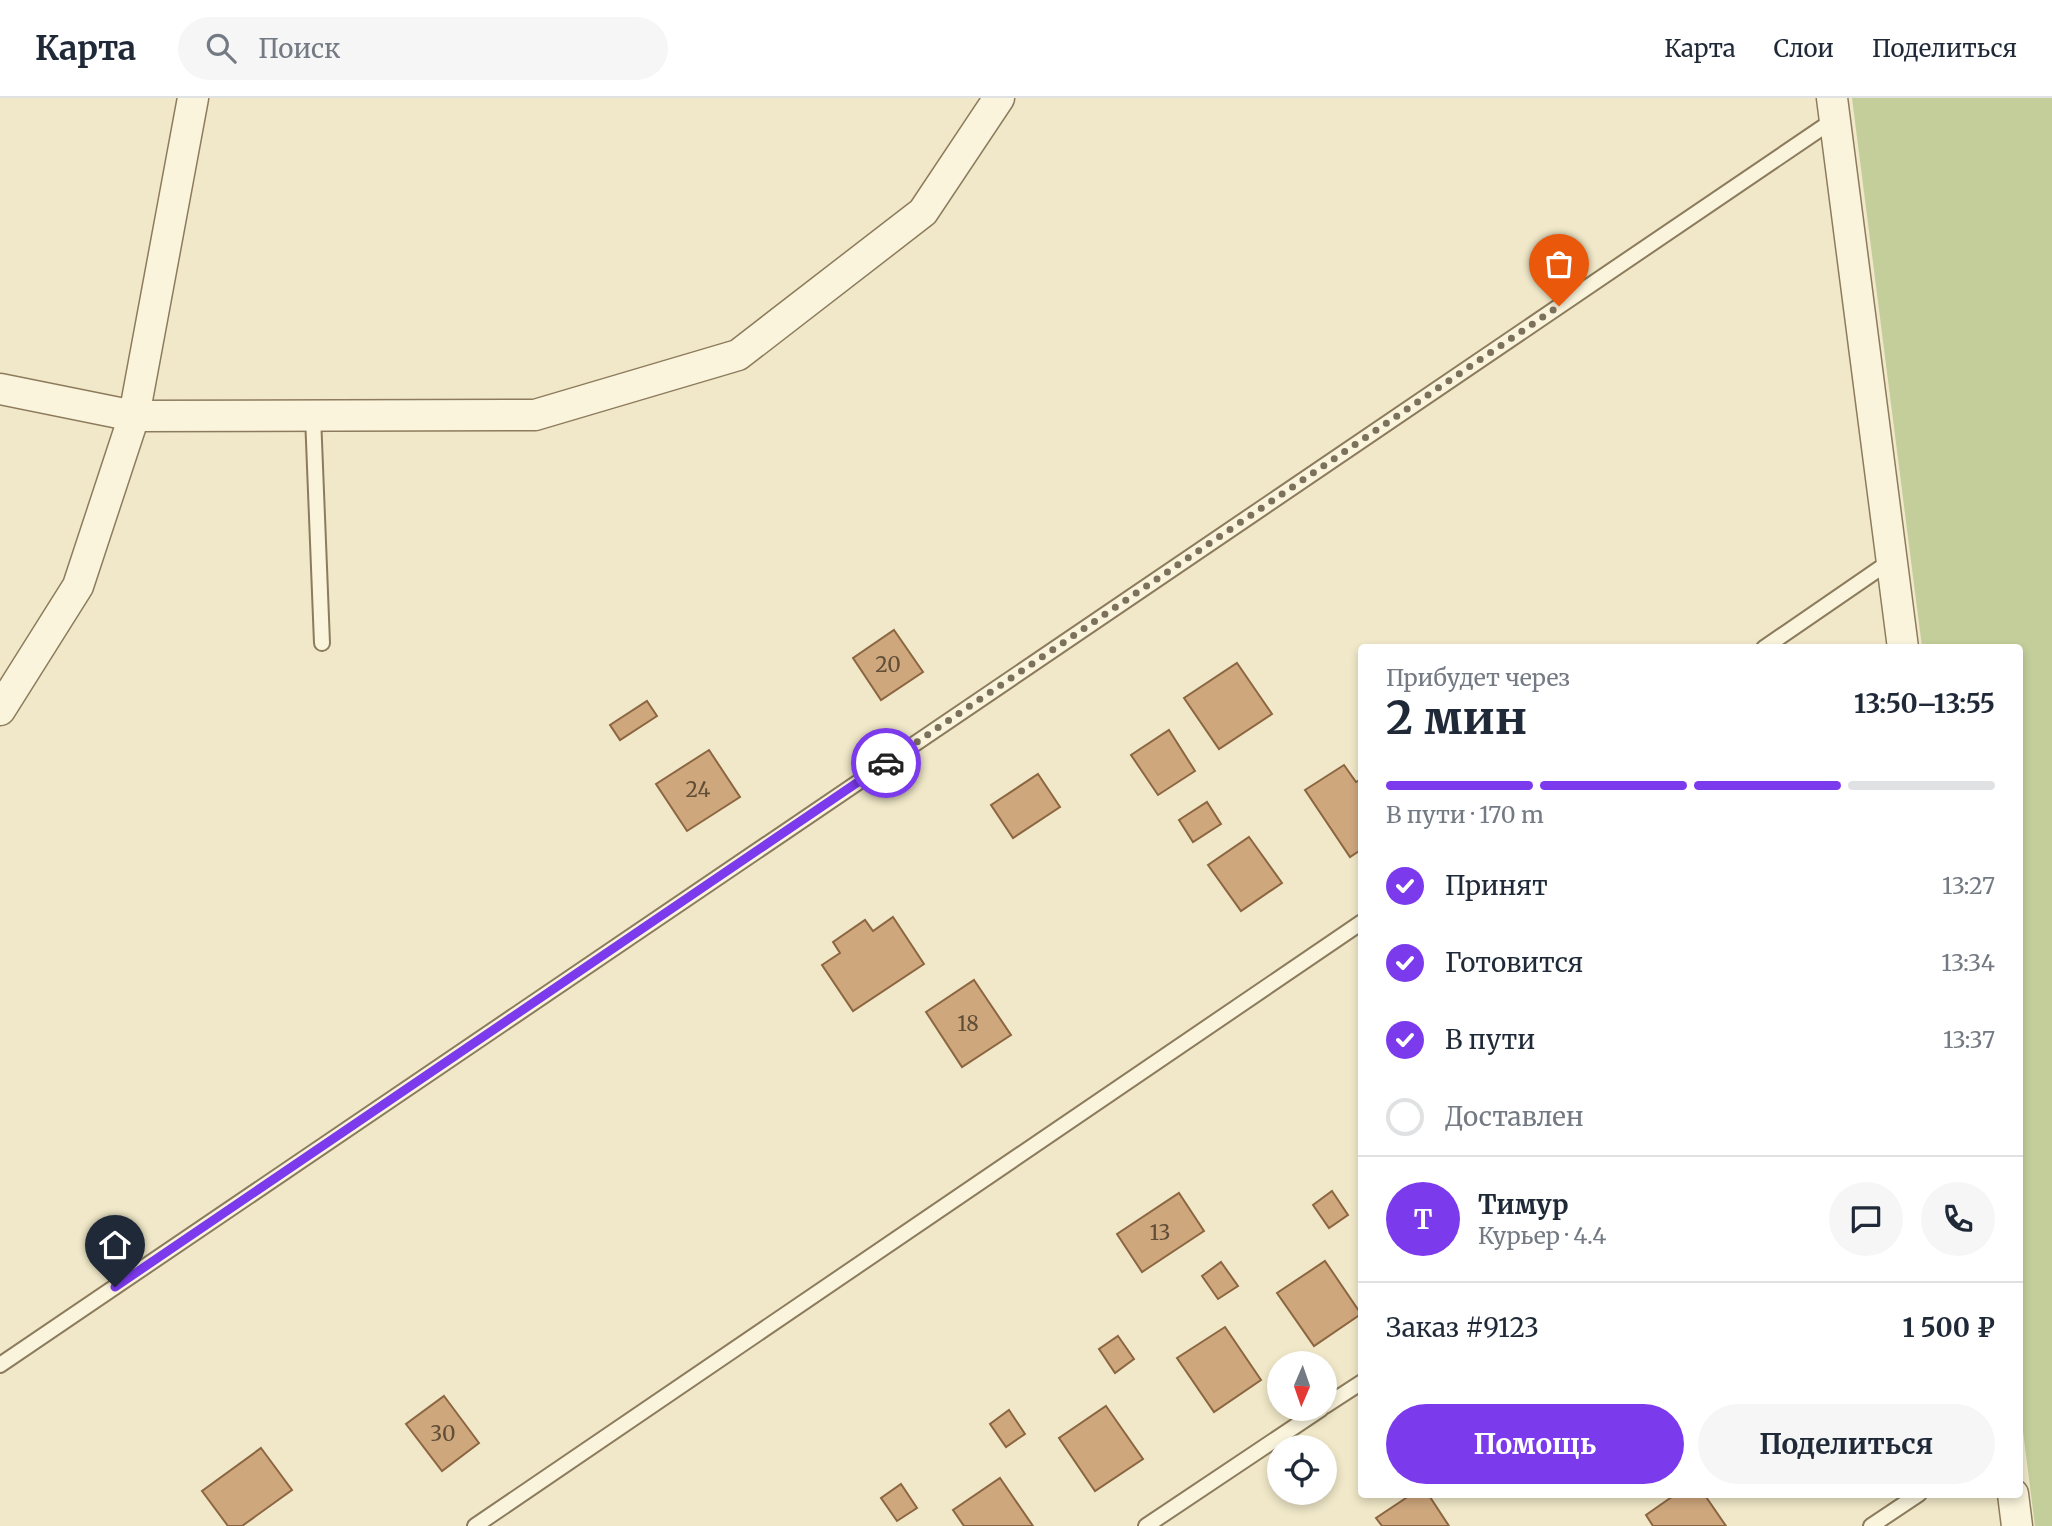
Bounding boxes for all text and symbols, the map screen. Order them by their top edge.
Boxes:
search box [178,17,668,80]
text: Карта [35,28,136,69]
icon: search [202,29,240,67]
text: Поиск [258,32,341,65]
text: Карта [1664,33,1736,64]
text: Слои [1774,33,1834,64]
text: Поделиться [1872,33,2017,64]
pin [1529,234,1589,306]
icon: bag [1540,245,1578,283]
house number: 20 [875,651,901,678]
text: Прибудет через [1386,663,1570,692]
text: 13:50–13:55 [1854,687,1995,720]
text: 2 мин [1386,689,1527,747]
courier [851,728,921,798]
icon: car [867,744,905,782]
house number: 24 [686,776,710,803]
text: В пути · 170 m [1386,800,1544,829]
icon: check [1386,867,1424,905]
text: Принят [1445,869,1548,902]
text: 13:27 [1942,871,1995,900]
icon: check [1386,944,1424,982]
text: Готовится [1445,946,1583,979]
text: 13:34 [1941,948,1995,977]
house number: 18 [957,1010,979,1037]
icon: check [1386,1021,1424,1059]
text: В пути [1445,1023,1535,1056]
text: 13:37 [1943,1025,1995,1054]
text: Доставлен [1445,1100,1584,1133]
button: chat [1829,1182,1903,1256]
button: phone [1921,1182,1995,1256]
text: Тимур [1478,1188,1568,1221]
text: Т [1414,1203,1432,1236]
pin [85,1215,145,1287]
house number: 13 [1150,1219,1170,1246]
text: Курьер · 4.4 [1478,1221,1606,1250]
icon: home [96,1226,134,1264]
text: Заказ #9123 [1386,1311,1539,1344]
text: 1 500 ₽ [1902,1311,1995,1344]
north arrow [1267,1351,1337,1421]
map controls [1267,1351,1337,1505]
button: Помощь [1386,1404,1684,1484]
button: Поделиться [1698,1404,1995,1484]
house number: 30 [430,1420,456,1447]
button: locate [1267,1435,1337,1505]

